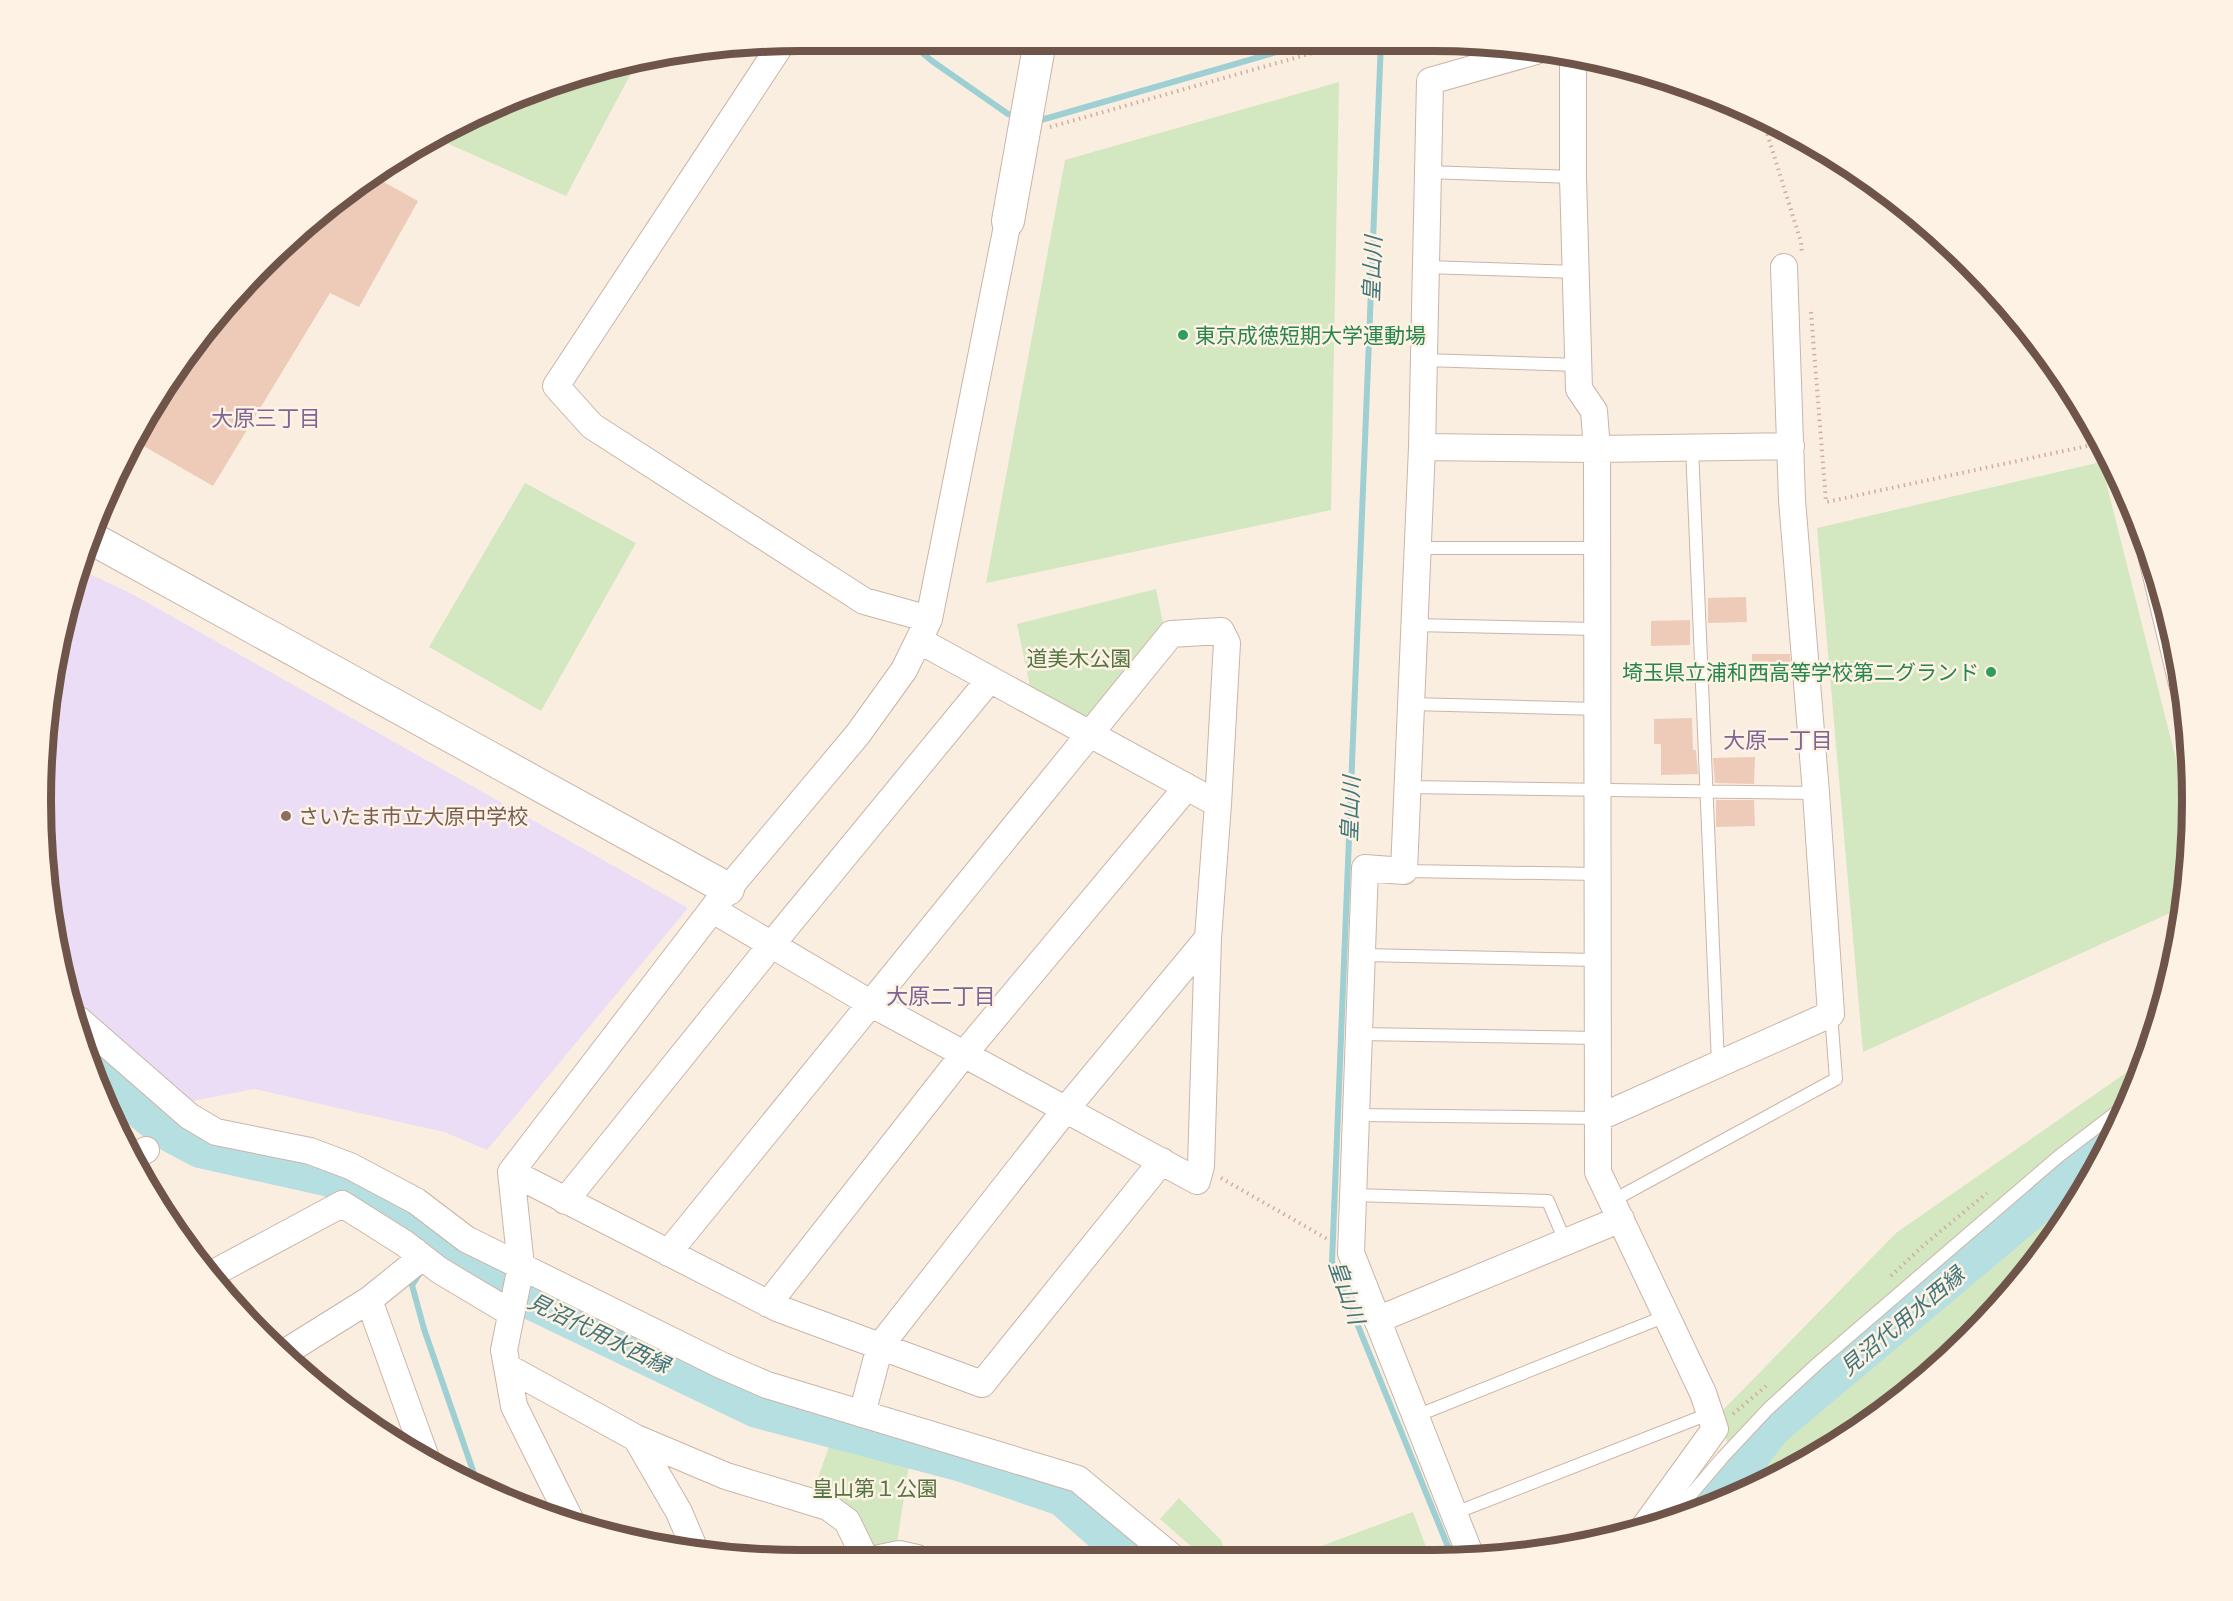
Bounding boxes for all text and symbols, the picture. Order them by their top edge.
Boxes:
water label: 皇山川 [1357,234,1387,302]
place label: 東京成徳短期大学運動場 [1195,322,1426,348]
marker: 東京成徳短期大学運動場 [1176,328,1190,342]
district label: 大原三丁目 [211,404,321,432]
park label: 道美木公園 [1027,645,1132,671]
place label: 埼玉県立浦和西高等学校第二グランド [1622,659,1979,685]
marker: 埼玉県立浦和西高等学校第二グランド [1984,665,1998,679]
district label: 大原一丁目 [1723,726,1833,754]
water label: 皇山川 [1335,774,1365,842]
place label: さいたま市立大原中学校 [298,803,528,829]
marker: さいたま市立大原中学校 [279,809,293,823]
district label: 大原二丁目 [886,982,996,1010]
water label: 皇山川 [1323,1256,1372,1330]
water label: 見沼代用水西縁 [1834,1259,1972,1381]
water label: 見沼代用水西縁 [524,1287,677,1381]
park label: 皇山第１公園 [812,1475,938,1501]

